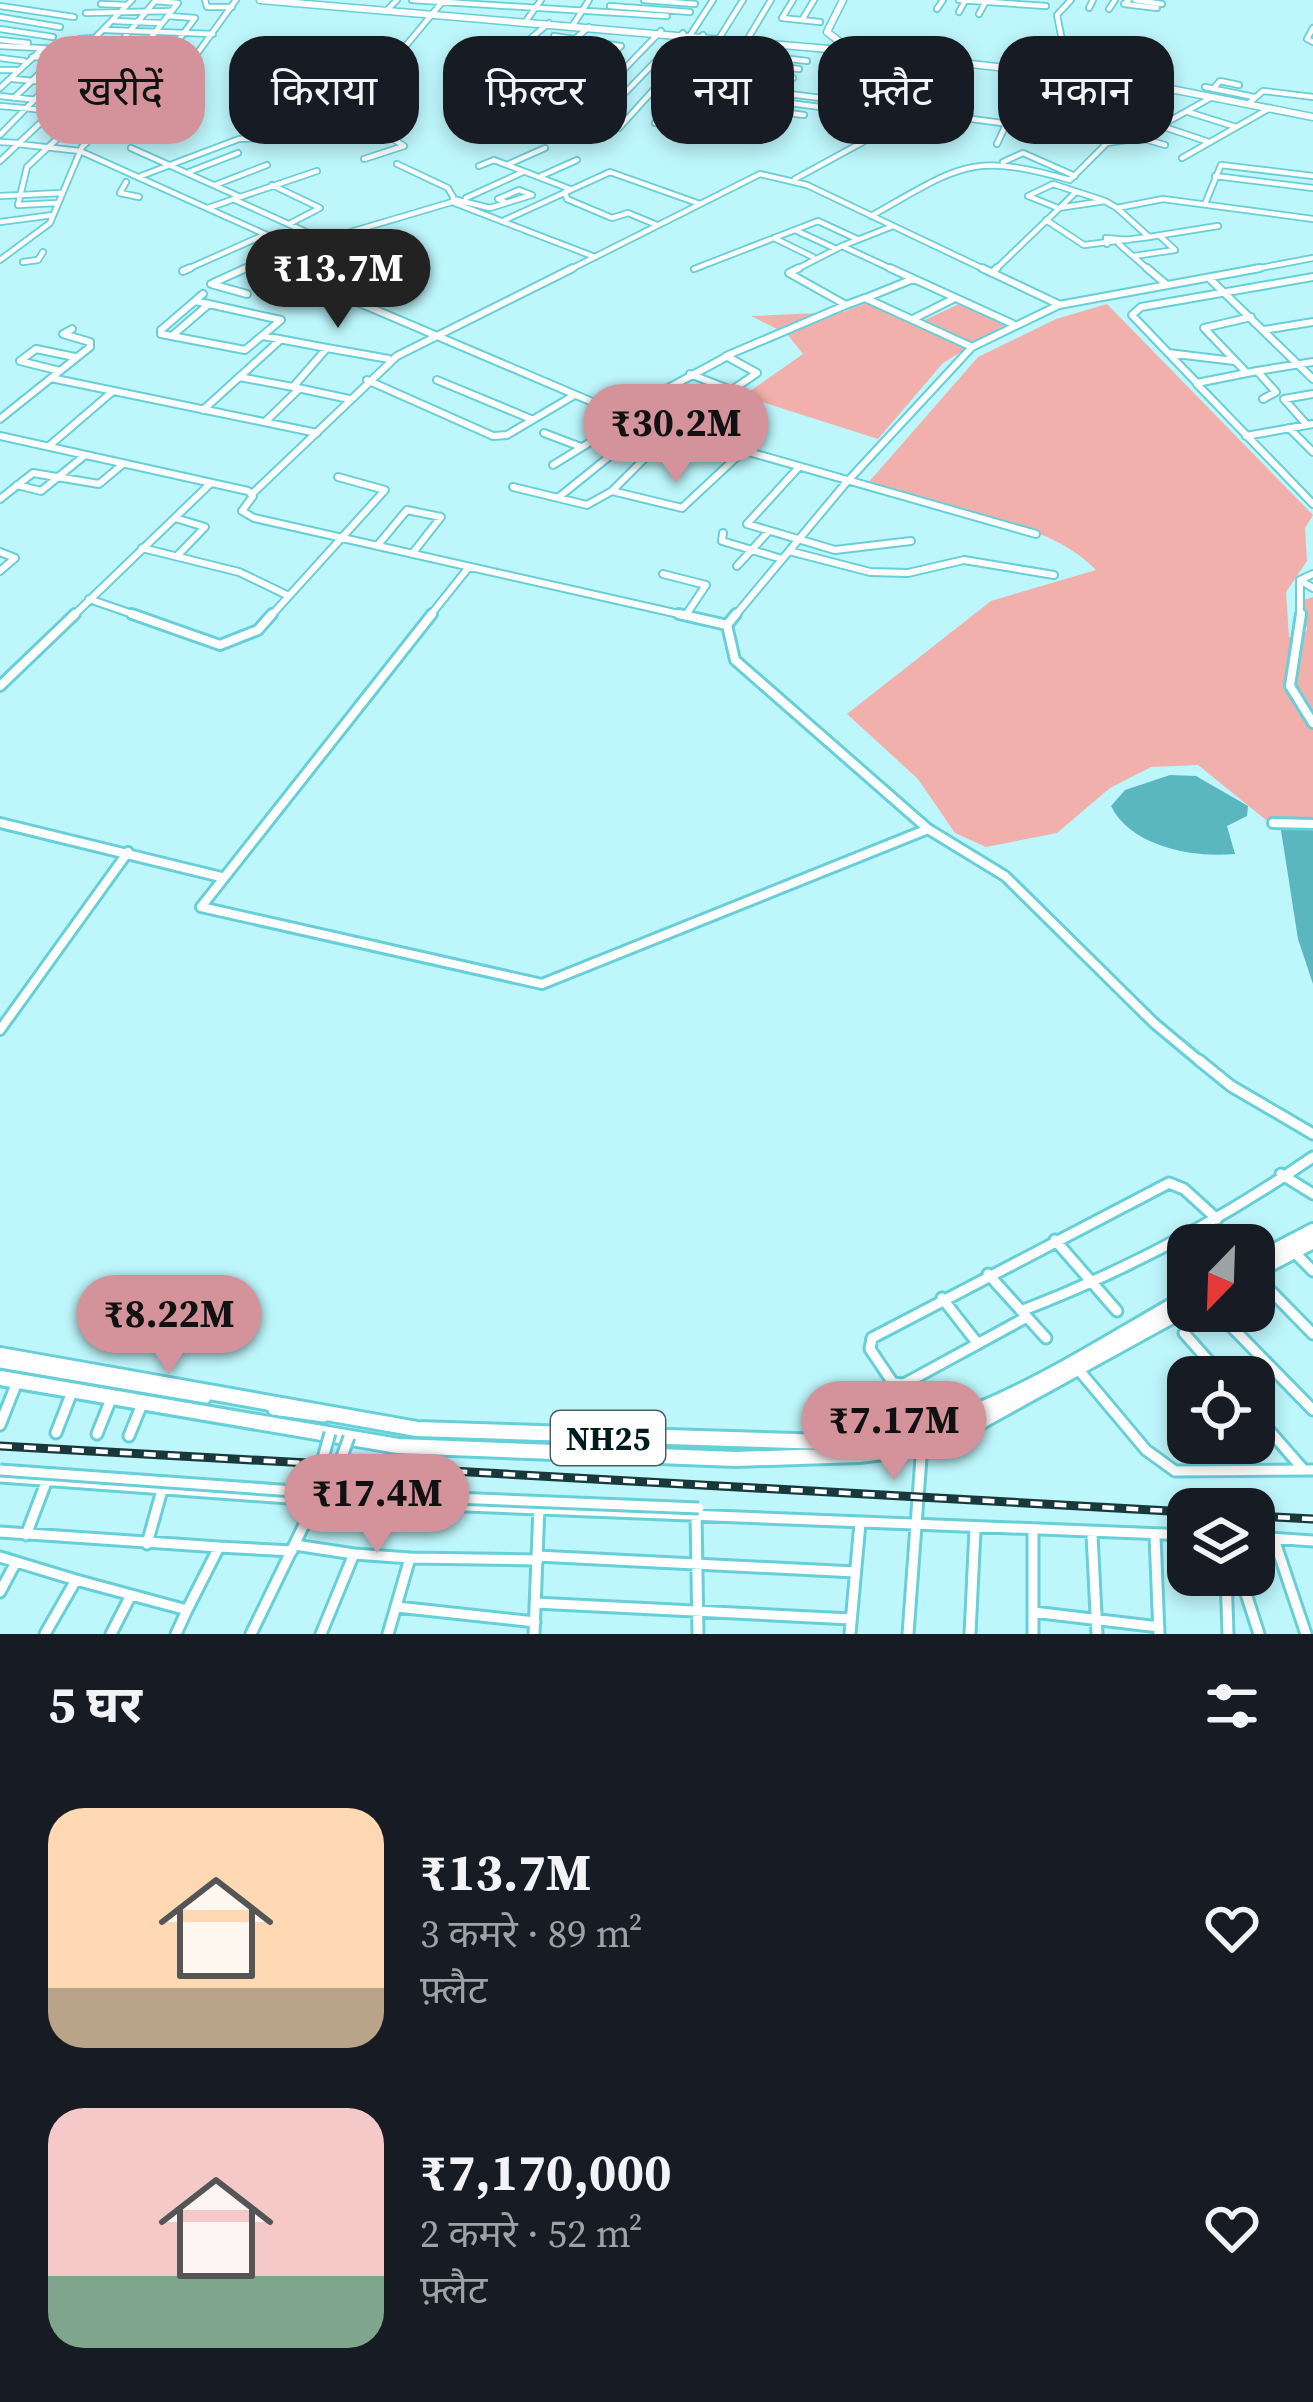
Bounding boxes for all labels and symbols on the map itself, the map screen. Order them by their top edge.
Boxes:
pin: ₹13.7M [240,229,436,331]
pin: ₹30.2M [578,384,774,486]
north arrow [1167,1224,1275,1332]
pin: ₹8.22M [71,1275,267,1377]
pin: ₹7.17M [796,1381,992,1483]
road number: NH25 [551,1411,665,1465]
pin: ₹17.4M [279,1454,475,1556]

